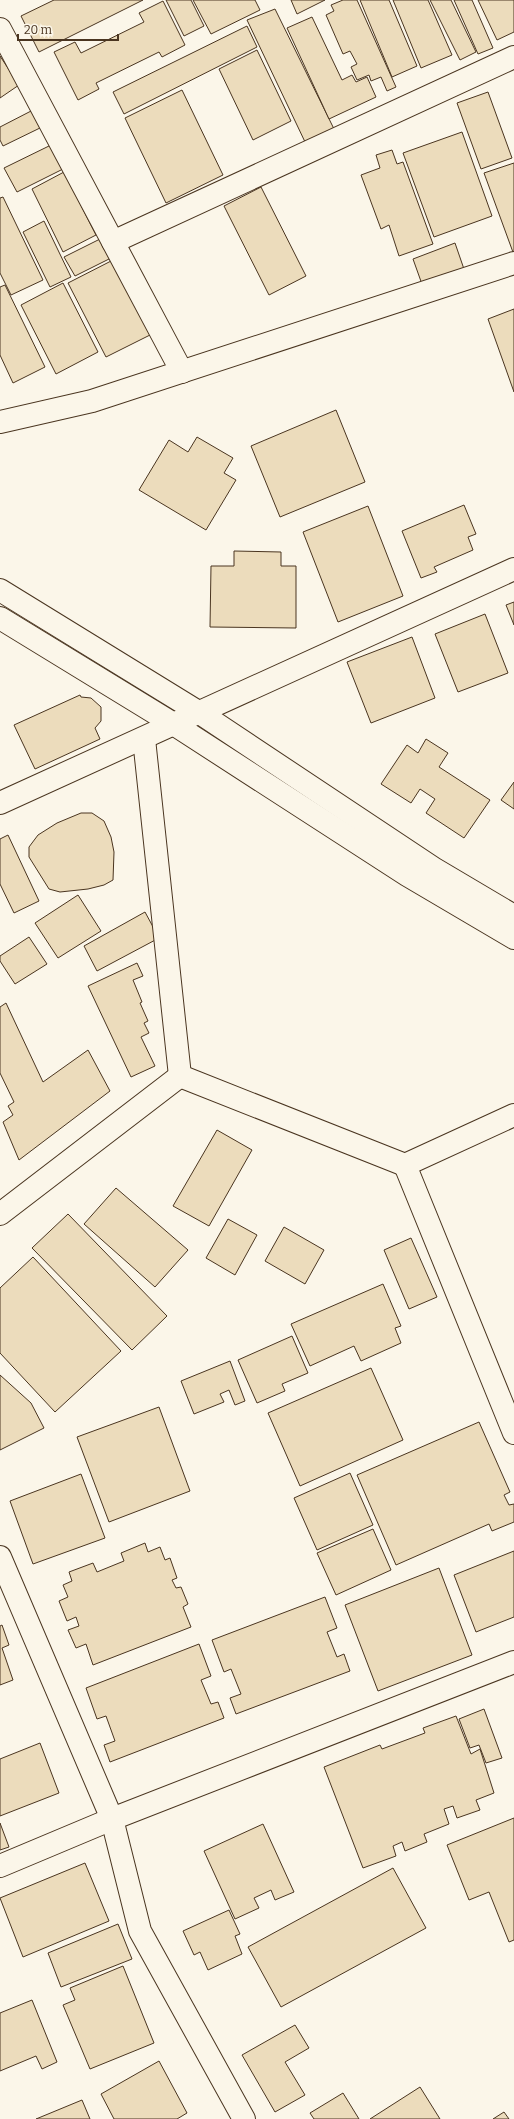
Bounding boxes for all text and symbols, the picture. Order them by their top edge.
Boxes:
scale bar [18,16,118,42]
text: 20 m [24,23,53,37]

